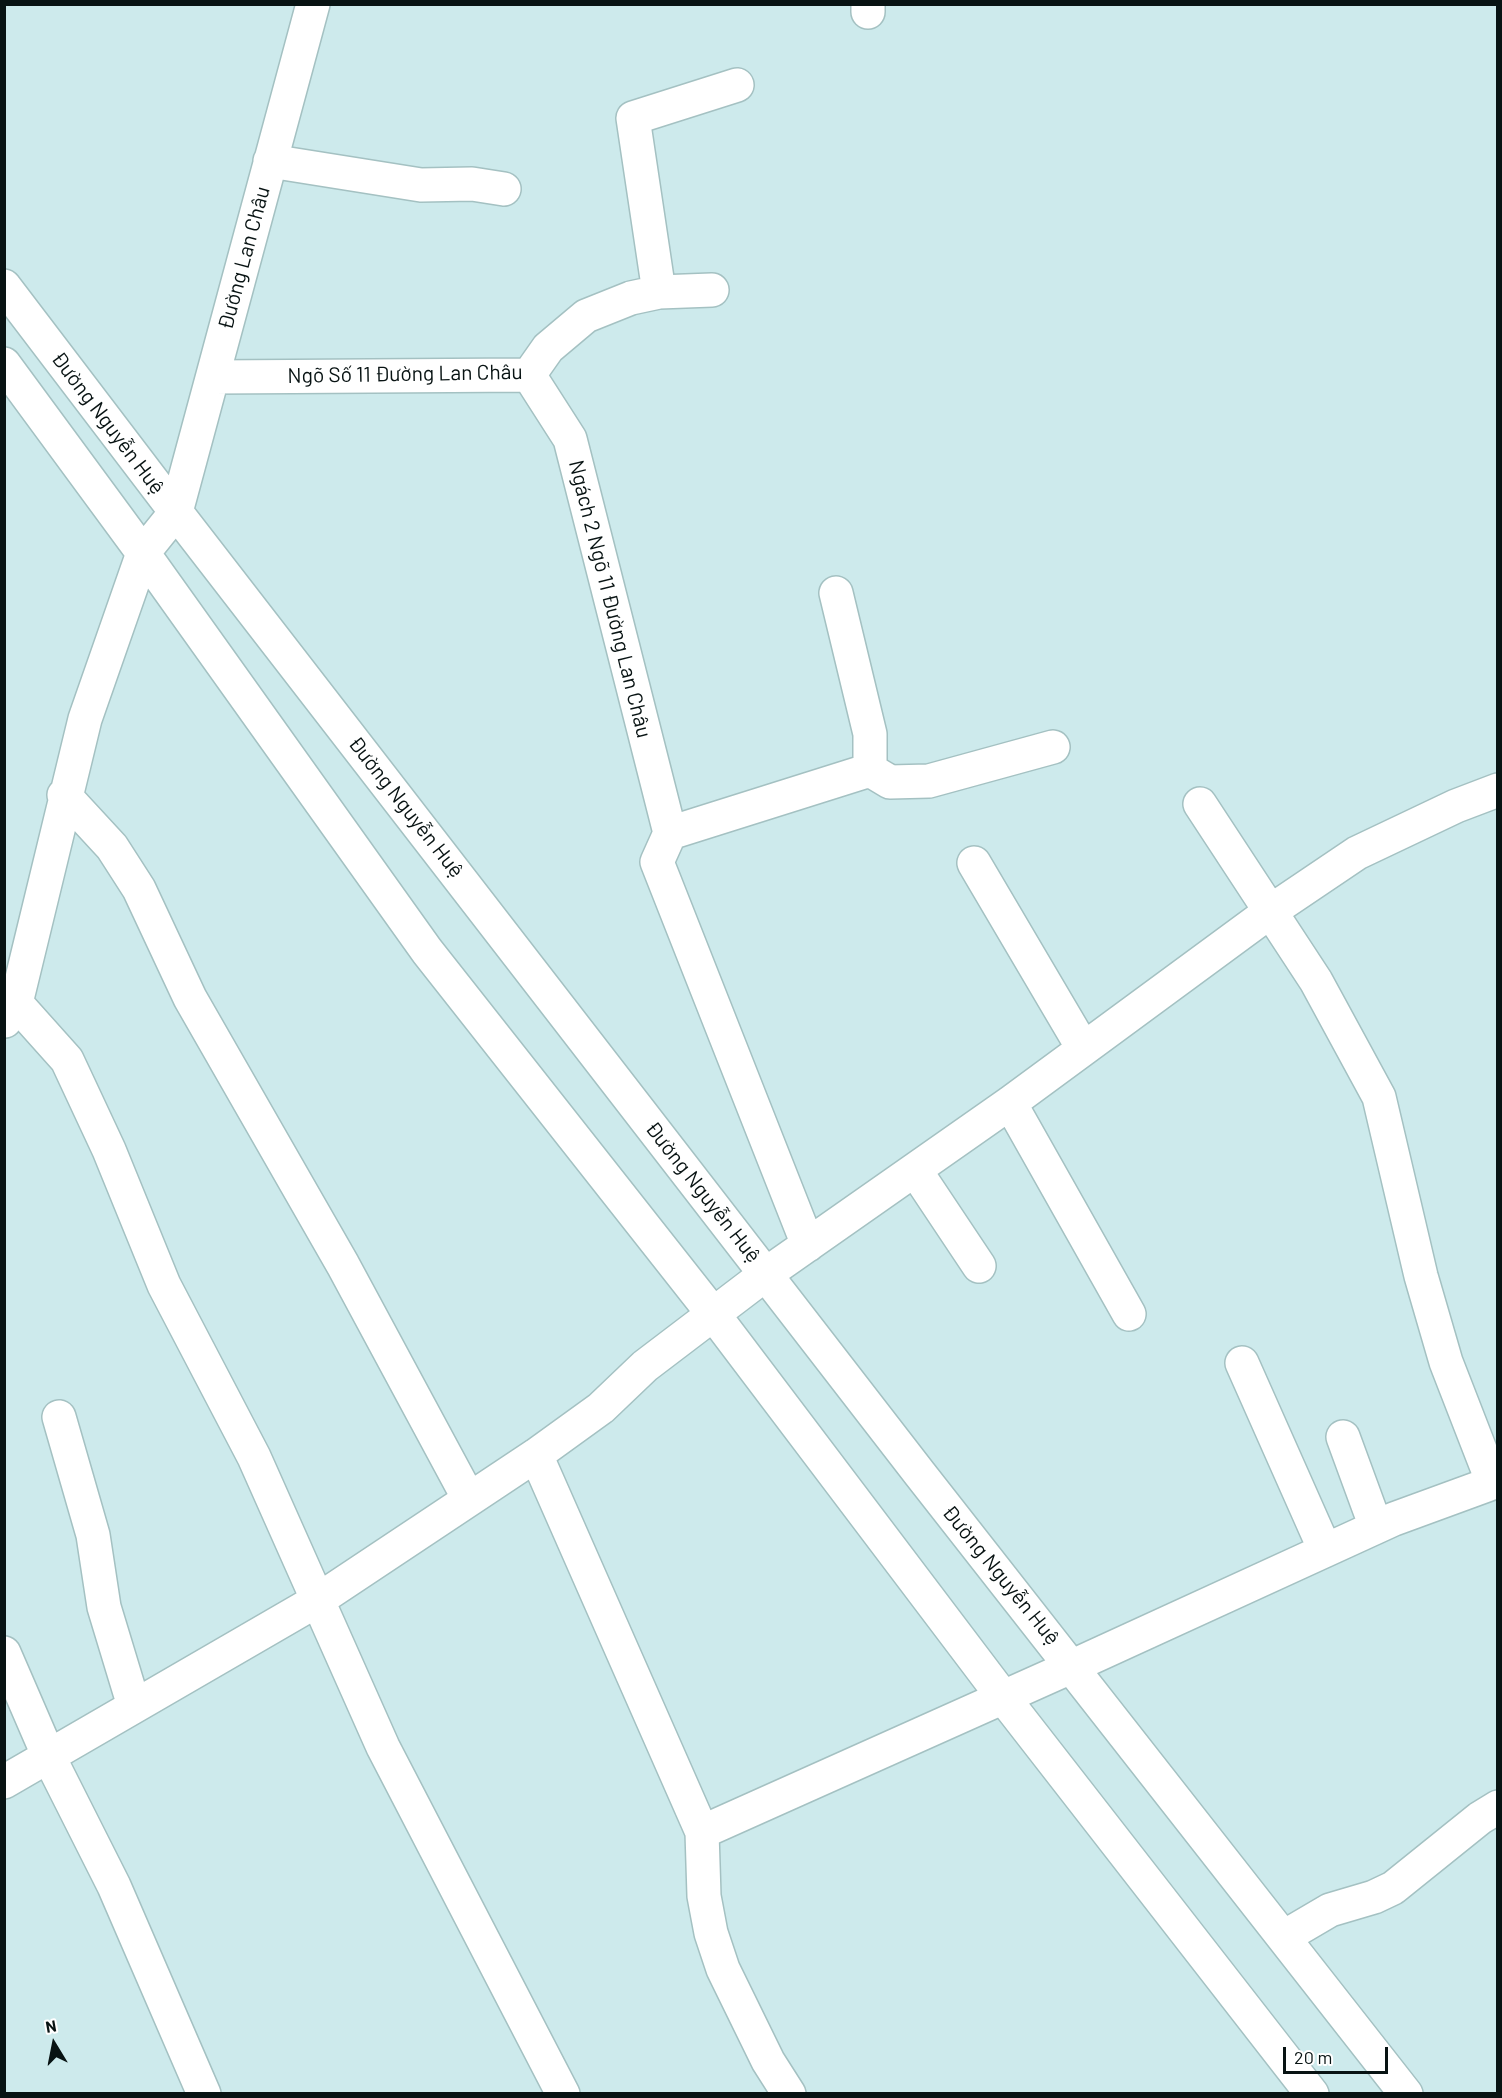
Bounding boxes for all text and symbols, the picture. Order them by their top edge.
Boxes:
street label: Đường Lan Châu [213,183,275,333]
street label: Đường Nguyễn Huệ [46,347,170,499]
street label: Ngõ Số 11 Đường Lan Châu [287,359,523,389]
street label: Ngách 2 Ngõ 11 Đường Lan Châu [563,458,657,740]
street label: Đường Nguyễn Huệ [343,731,469,883]
street label: Đường Nguyễn Huệ [640,1116,766,1268]
street label: Đường Nguyễn Huệ [937,1500,1065,1650]
north arrow [24,2014,84,2074]
text: N [44,2016,58,2036]
scale bar [1286,2035,1391,2073]
text: 20 m [1294,2046,1332,2068]

